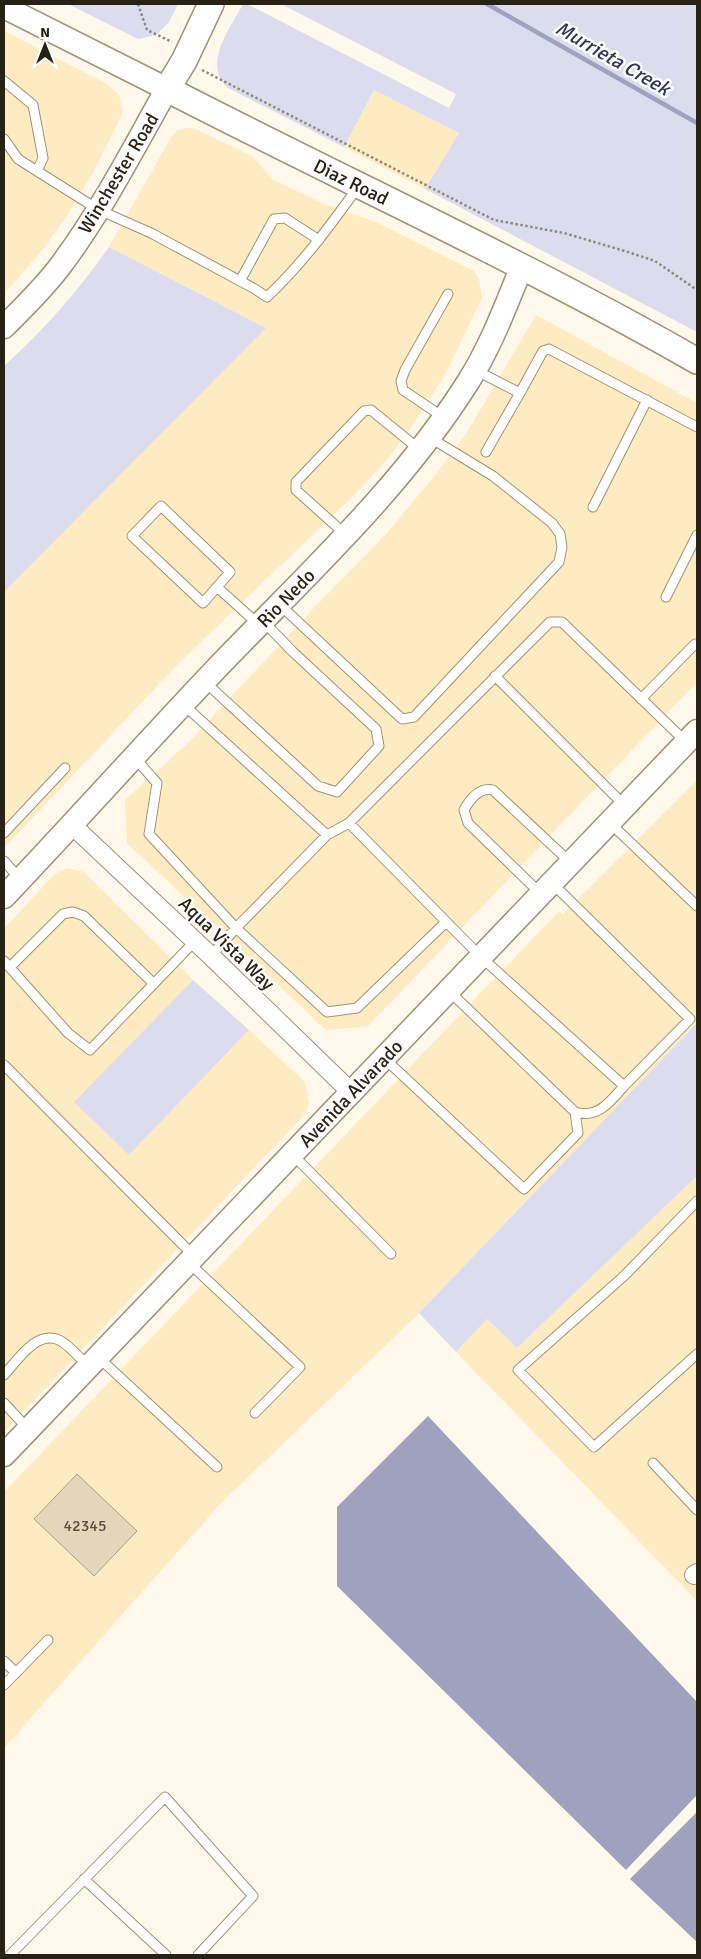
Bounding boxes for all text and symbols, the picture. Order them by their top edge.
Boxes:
water label: Murrieta Creek [551,16,676,102]
north arrow [20,20,70,70]
text: N [40,24,50,41]
street label: Winchester Road [73,109,164,238]
street label: Diaz Road [309,154,392,211]
street label: Rio Nedo [252,564,321,633]
street label: Aqua Vista Way [173,892,279,996]
street label: Avenida Alvarado [294,1035,408,1153]
house number: 42345 [63,1516,107,1536]

